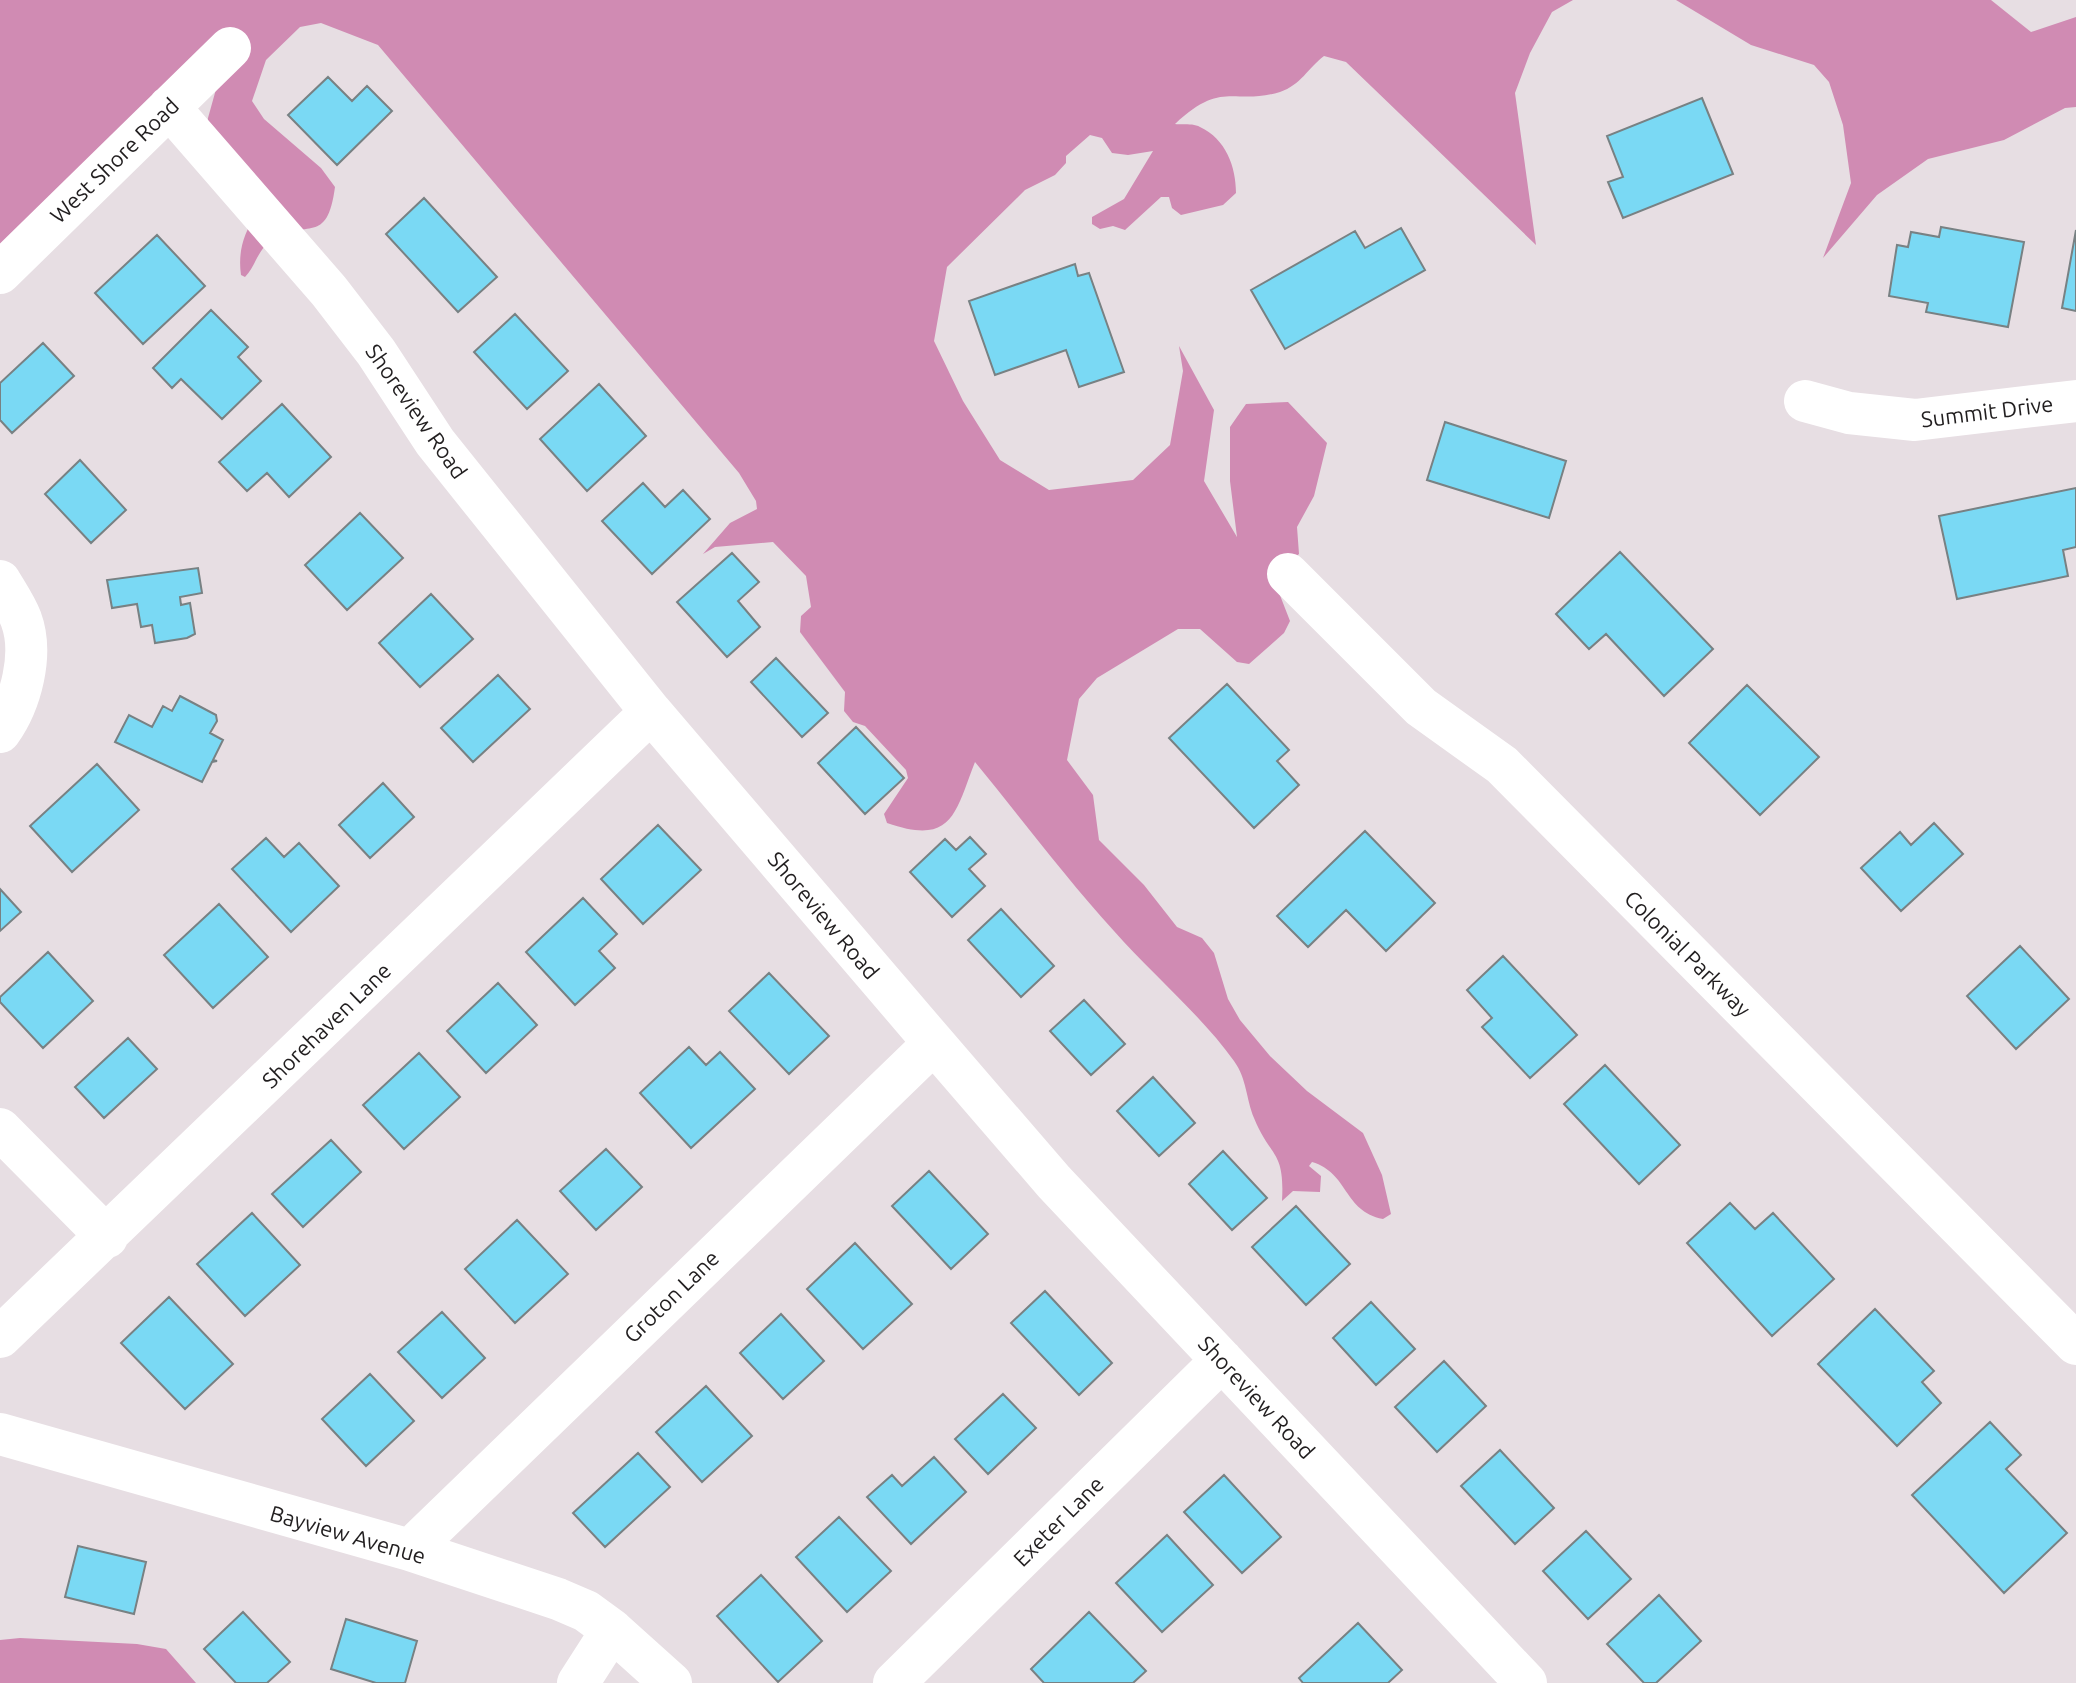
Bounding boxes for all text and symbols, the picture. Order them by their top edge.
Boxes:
street label: West Shore Road [45,92,183,228]
street label: Shoreview Road [361,339,473,483]
street label: Summit Drive [1919,390,2055,432]
street label: Shoreview Road [763,846,885,984]
street label: Colonial Parkway [1620,885,1756,1021]
street label: Shorehaven Lane [257,957,395,1093]
street label: Groton Lane [618,1245,724,1347]
street label: Shoreview Road [1194,1331,1320,1463]
street label: Exeter Lane [1008,1471,1108,1571]
street label: Bayview Avenue [267,1500,429,1568]

